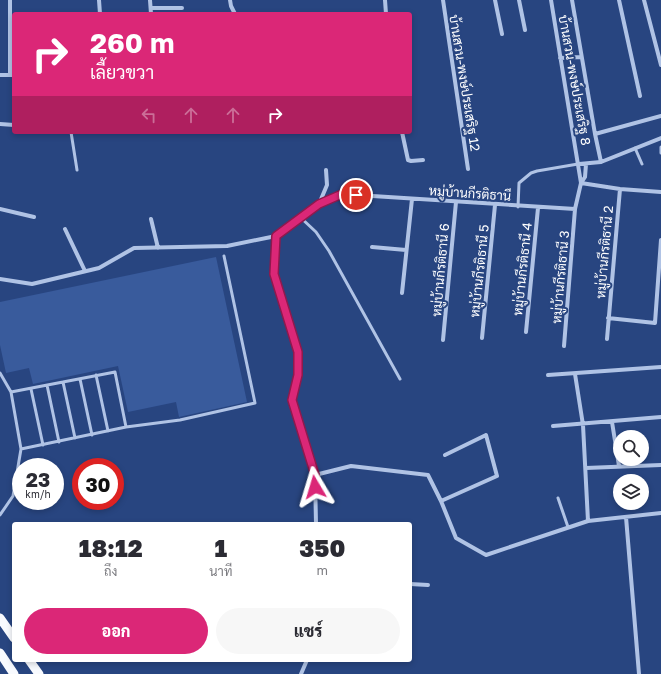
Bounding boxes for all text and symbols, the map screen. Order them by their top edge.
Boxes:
street label: บ้านสวน-พงษ์ประเสริฐ 12 [445,13,485,153]
street label: บ้านสวน-พงษ์ประเสริฐ 8 [555,13,595,147]
text: 260 m [90,26,175,59]
icon: right [24,28,76,80]
text: เลี้ยวขวา [90,61,154,83]
icon: left [138,104,160,126]
icon: ahead [180,104,202,126]
icon: ahead [222,104,244,126]
icon: right [264,104,286,126]
pin [339,178,373,212]
street label: หมู่บ้านกีรติธานี [428,181,512,206]
icon: arrive [345,184,367,206]
street label: หมู่บ้านกีรติธานี 2 [591,205,618,299]
street label: หมู่บ้านกีรติธานี 4 [508,221,537,317]
street label: หมู่บ้านกีรติธานี 6 [427,222,454,318]
street label: หมู่บ้านกีรติธานี 5 [465,224,494,318]
street label: หมู่บ้านกีรติธานี 3 [547,230,574,324]
map controls [613,430,649,510]
button: search [613,430,649,466]
speed limit sign: 30 [72,458,124,510]
position arrow [294,466,336,508]
text: 23 [26,467,50,491]
button: layers [613,474,649,510]
text: km/h [25,488,51,500]
text: 18:12 [79,533,143,562]
text: 1 [215,533,227,562]
text: 350 [299,533,345,562]
text: m [316,562,328,578]
text: ถึง [104,563,117,579]
text: นาที [209,563,232,579]
button: ออก [24,608,208,654]
button: แชร์ [216,608,400,654]

